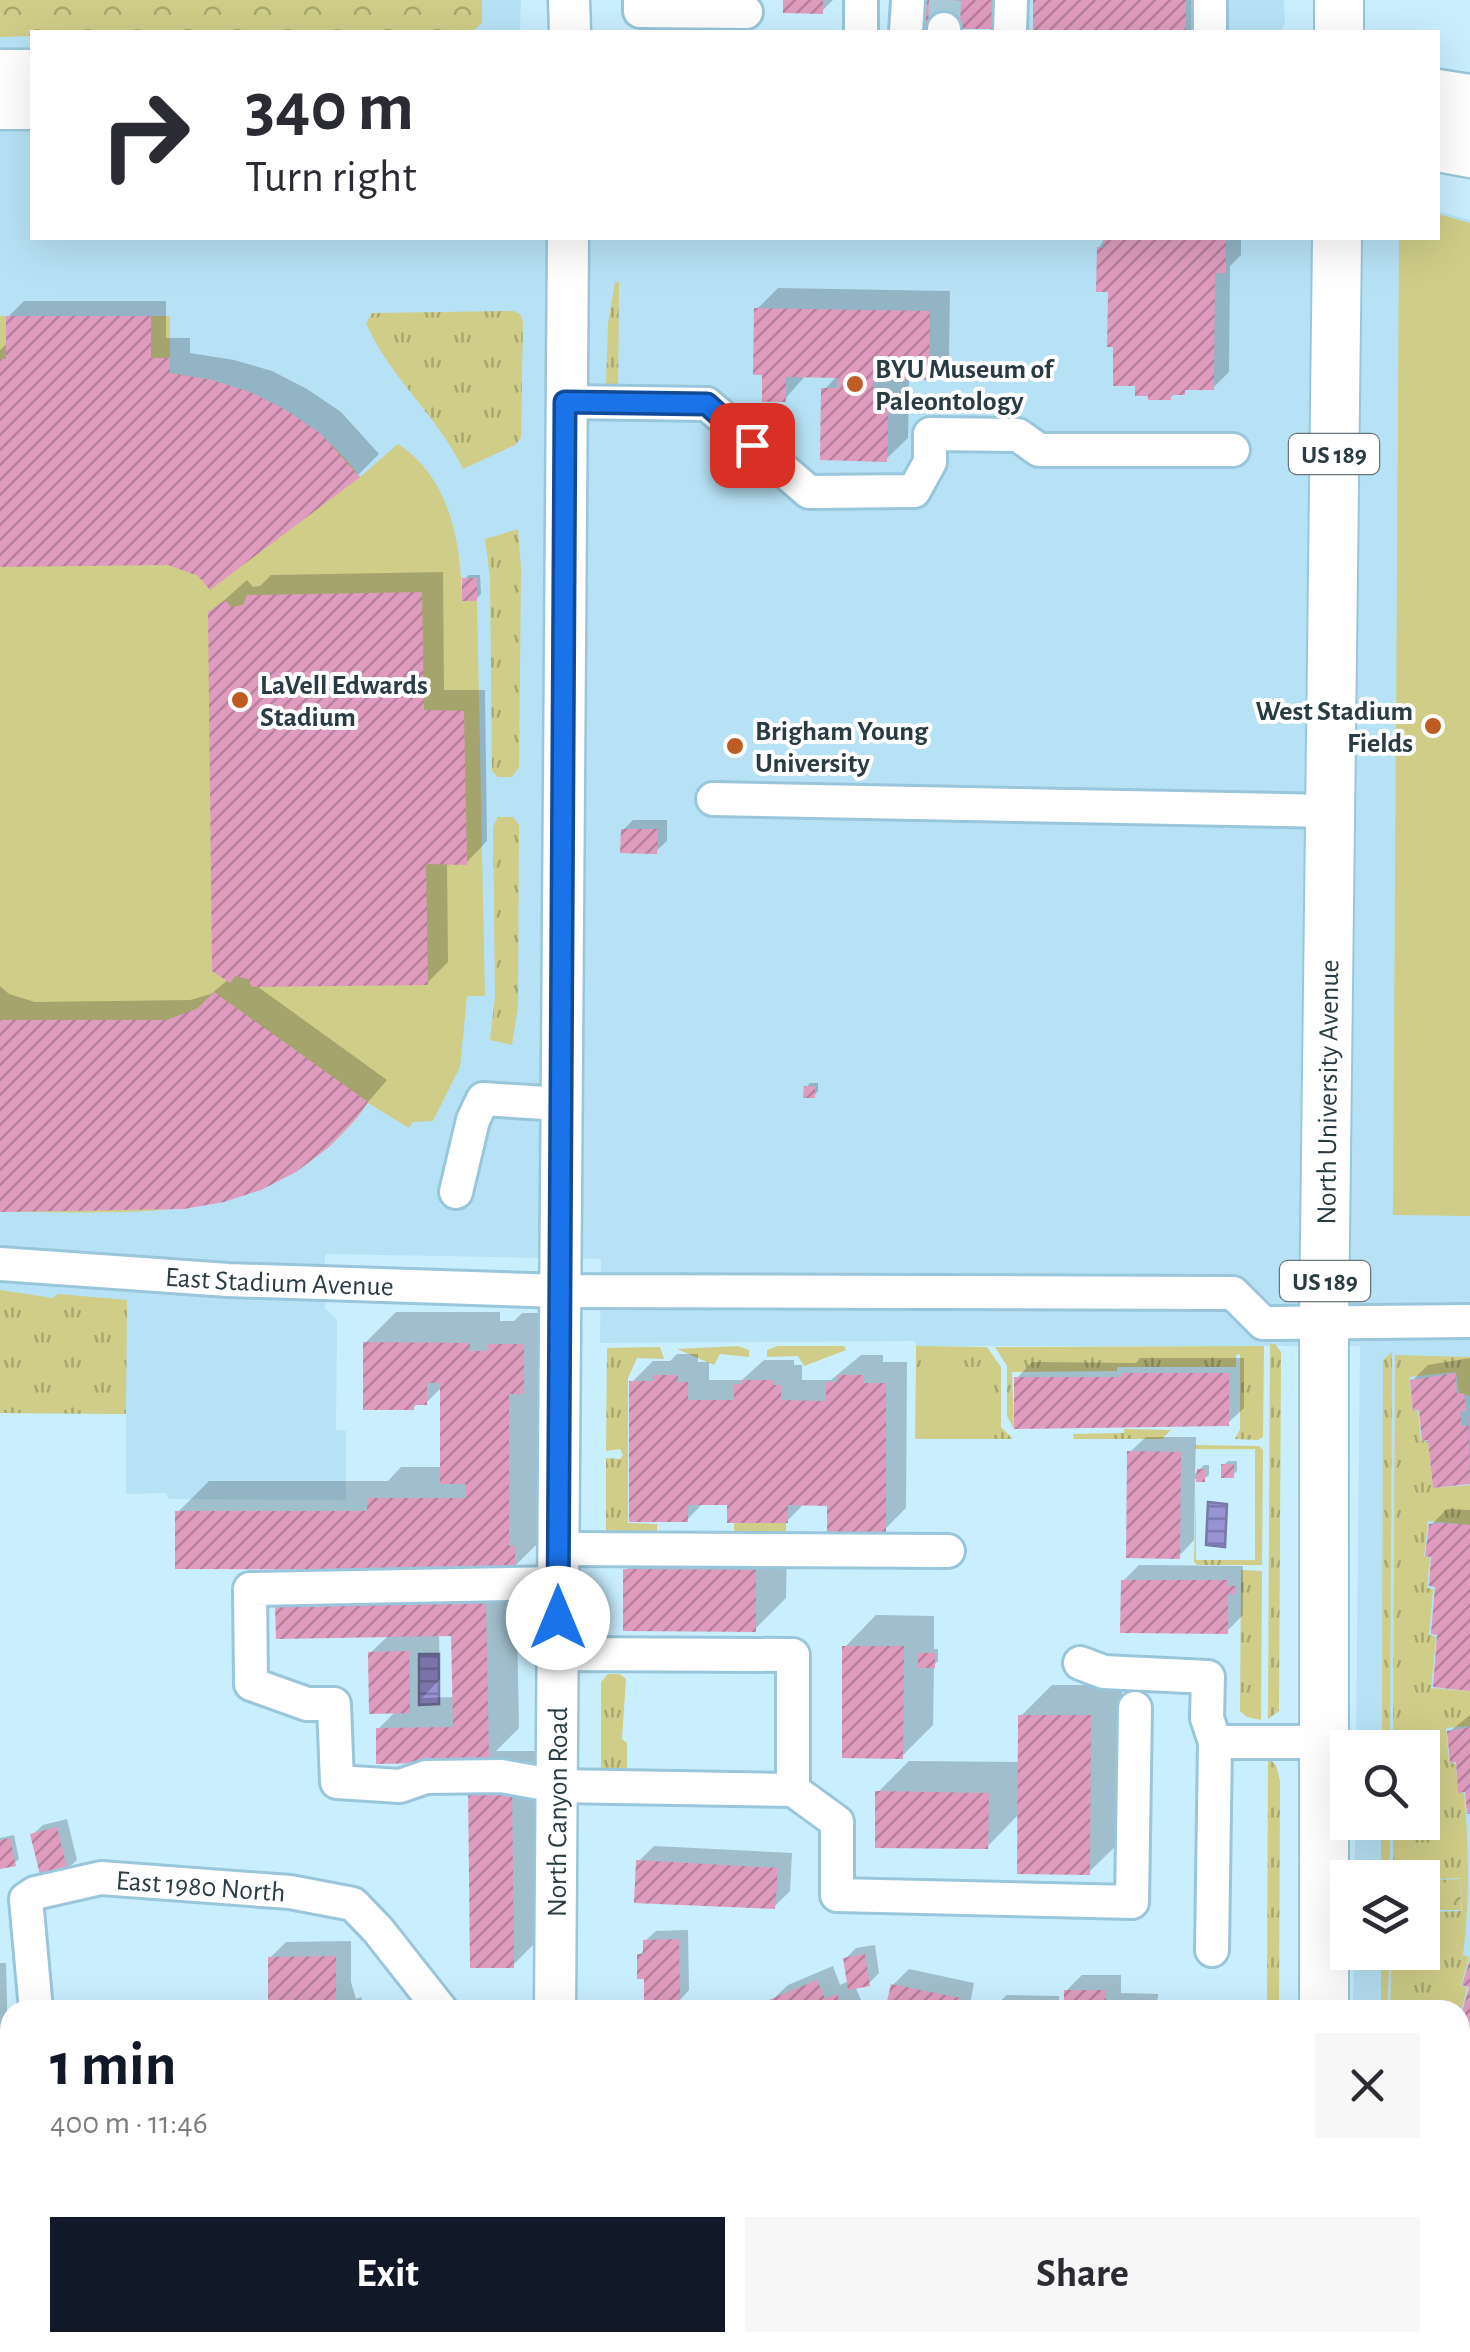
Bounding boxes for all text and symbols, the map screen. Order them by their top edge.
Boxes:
icon: right [80,70,210,200]
text: 340 m [245,73,414,143]
text: Turn right [245,155,417,200]
place label: BYU Museum of Paleontology [875,356,1055,416]
marker: BYU Museum of Paleontology [844,373,866,395]
pin [710,403,795,488]
icon: arrive [725,418,780,473]
road number: US 189 [1289,434,1379,474]
place label: LaVell Edwards Stadium [260,672,428,732]
marker: LaVell Edwards Stadium [229,689,251,711]
place label: West Stadium Fields [1255,698,1413,758]
marker: West Stadium Fields [1422,715,1444,737]
place label: Brigham Young University [755,718,929,778]
marker: Brigham Young University [724,735,746,757]
street label: North University Avenue [1313,959,1344,1225]
road number: US 189 [1280,1261,1370,1301]
street label: East Stadium Avenue [164,1264,394,1301]
position arrow [506,1566,610,1670]
street label: North Canyon Road [544,1707,573,1917]
map controls [1330,1730,1440,1970]
button: search [1330,1730,1440,1840]
button: layers [1330,1860,1440,1970]
street label: East 1980 North [115,1867,286,1908]
button: close [1315,2033,1420,2138]
text: 1 min [50,2036,176,2096]
text: 400 m · 11:46 [50,2107,208,2139]
button: Exit [50,2217,725,2332]
button: Share [745,2217,1420,2332]

